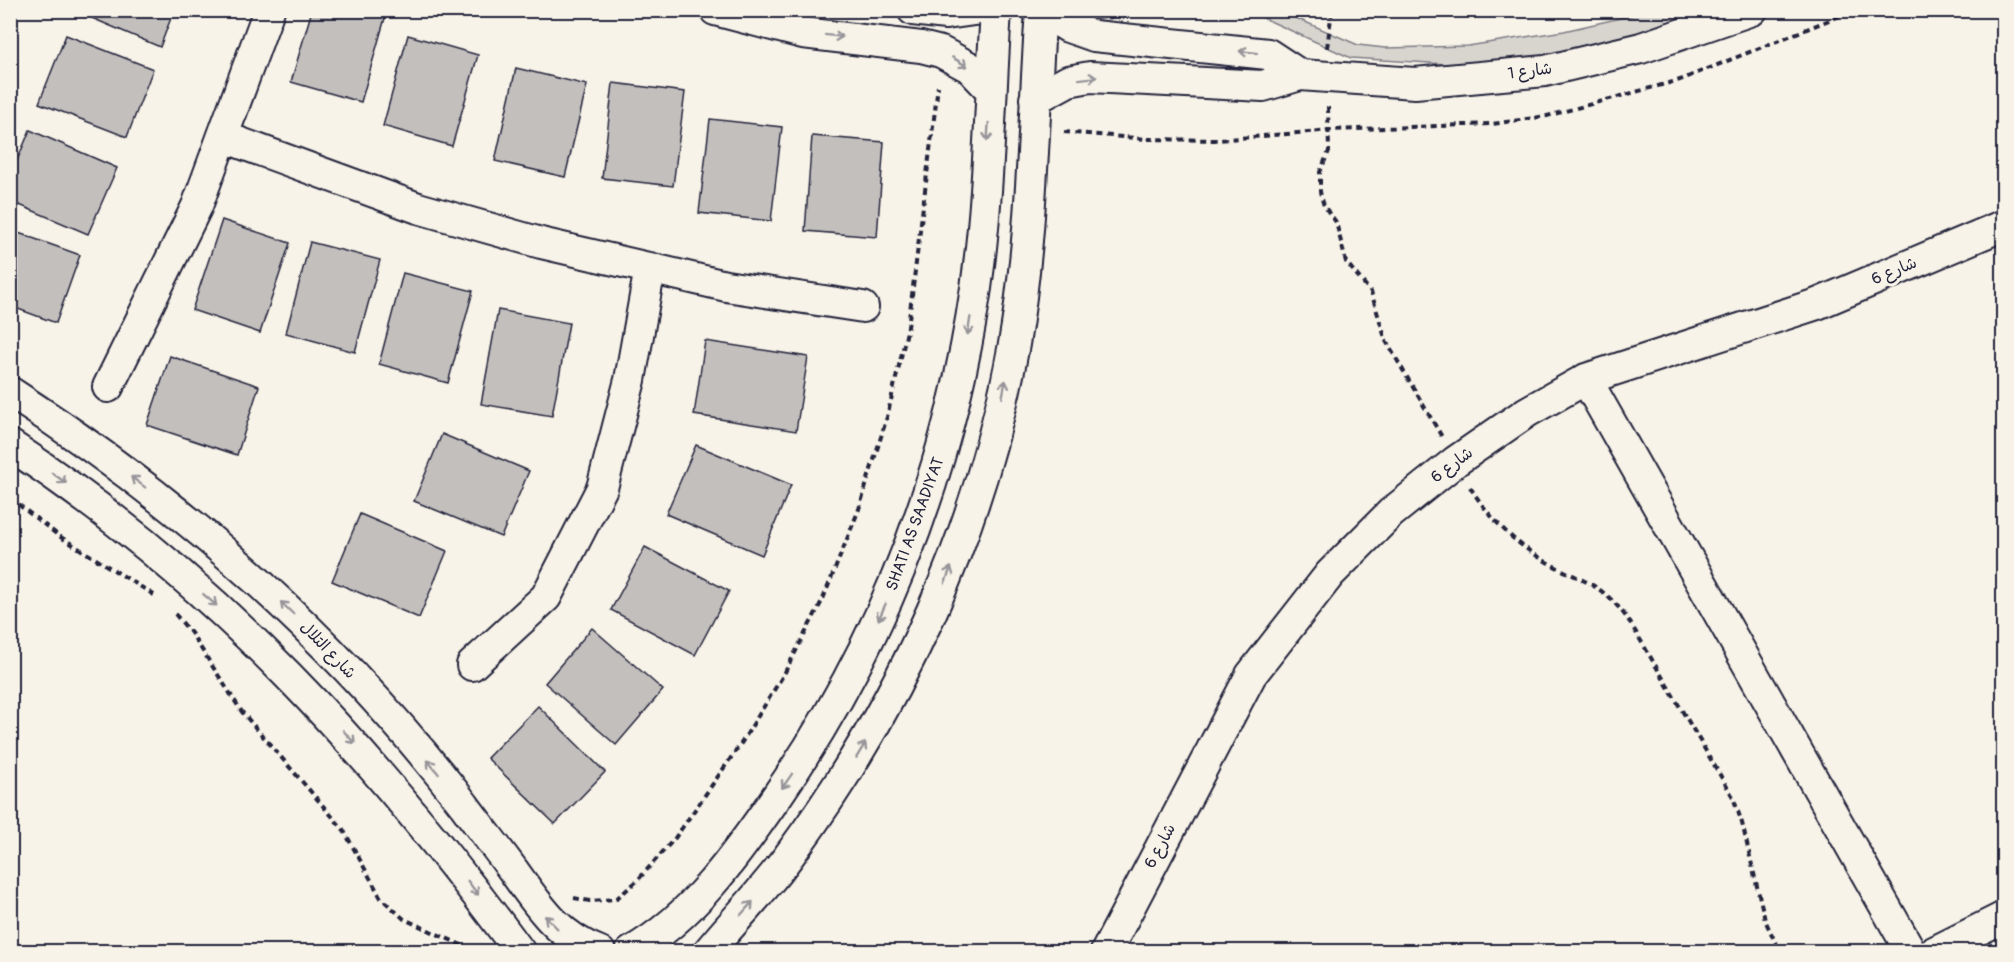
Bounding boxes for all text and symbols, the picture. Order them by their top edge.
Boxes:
one-way arrow [824,31,843,42]
one-way arrow [1239,46,1259,57]
one-way arrow [951,56,968,68]
street label: شارع 1 [1507,58,1553,85]
one-way arrow [1078,72,1097,83]
one-way arrow [982,121,993,141]
street label: شارع 6 [1868,253,1920,290]
one-way arrow [964,315,975,335]
one-way arrow [999,380,1010,399]
street label: شارع 6 [1427,443,1478,488]
street label: SHATI AS SAADIYAT [882,454,948,593]
one-way arrow [50,472,66,484]
one-way arrow [131,475,147,488]
one-way arrow [943,566,954,585]
one-way arrow [203,593,218,607]
one-way arrow [279,601,294,615]
one-way arrow [876,602,888,620]
street label: شارع التلال [295,617,360,684]
one-way arrow [342,730,356,745]
one-way arrow [855,742,867,759]
one-way arrow [427,759,440,775]
one-way arrow [781,773,793,789]
street label: شارع 6 [1140,820,1181,872]
one-way arrow [467,879,479,895]
one-way arrow [740,900,754,915]
one-way arrow [544,914,559,929]

